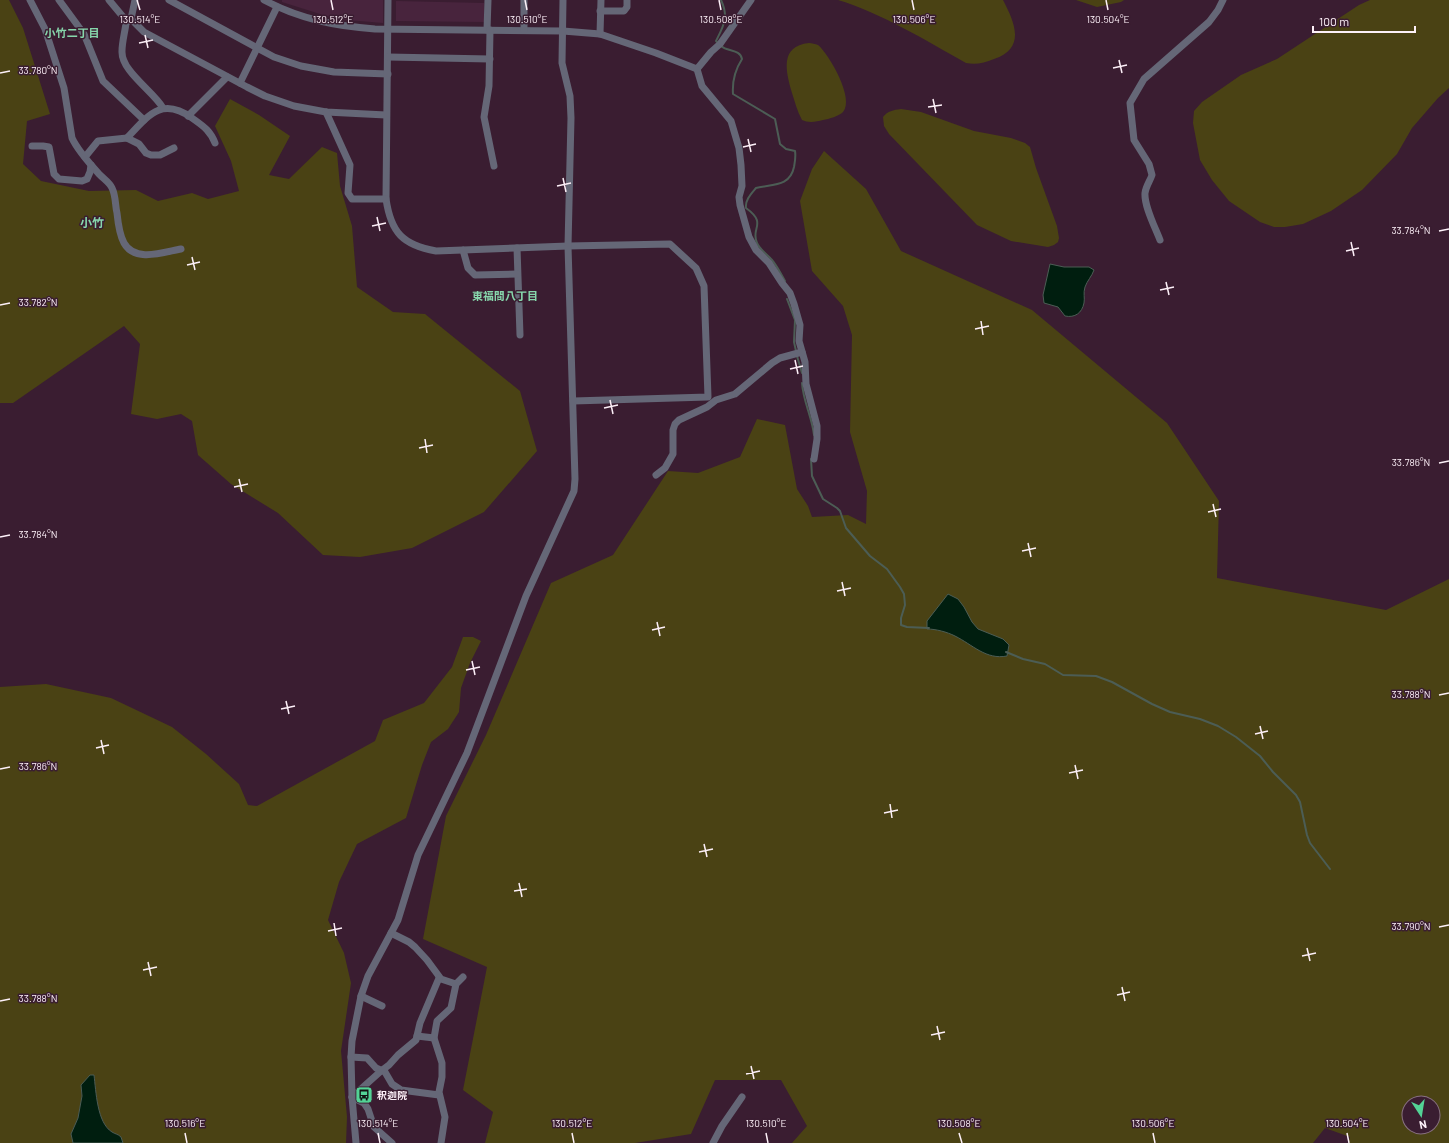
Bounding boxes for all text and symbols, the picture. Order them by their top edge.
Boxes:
scale bar [1313,8,1415,34]
text: 130.514°E [120,13,160,25]
text: 130.512°E [313,13,353,25]
text: 130.510°E [507,13,547,25]
text: 130.508°E [700,13,742,25]
text: 130.506°E [893,13,935,25]
text: 130.504°E [1086,13,1130,25]
text: 100 m [1319,14,1349,28]
district label: 小竹二丁目 [45,26,100,39]
text: 33.780°N [18,64,58,76]
district label: 小竹 [80,215,104,229]
text: 33.784°N [1391,224,1431,236]
district label: 東福間八丁目 [472,289,538,302]
text: 33.782°N [19,296,57,308]
text: 33.786°N [1392,456,1430,468]
text: 33.784°N [18,528,58,540]
text: 33.788°N [1392,688,1430,700]
text: 33.786°N [19,760,57,772]
text: 33.790°N [1391,920,1431,932]
text: 33.788°N [19,992,57,1004]
bus stop icon: 釈迦院 [354,1085,374,1105]
place label: 釈迦院 [377,1089,407,1101]
north arrow [1401,1095,1441,1135]
text: 130.516°E [165,1117,205,1129]
text: 130.514°E [358,1117,398,1129]
text: 130.512°E [552,1117,592,1129]
text: 130.510°E [746,1117,786,1129]
text: 130.508°E [938,1117,980,1129]
text: 130.506°E [1132,1117,1174,1129]
text: 130.504°E [1325,1117,1369,1129]
text: N [1418,1118,1428,1132]

